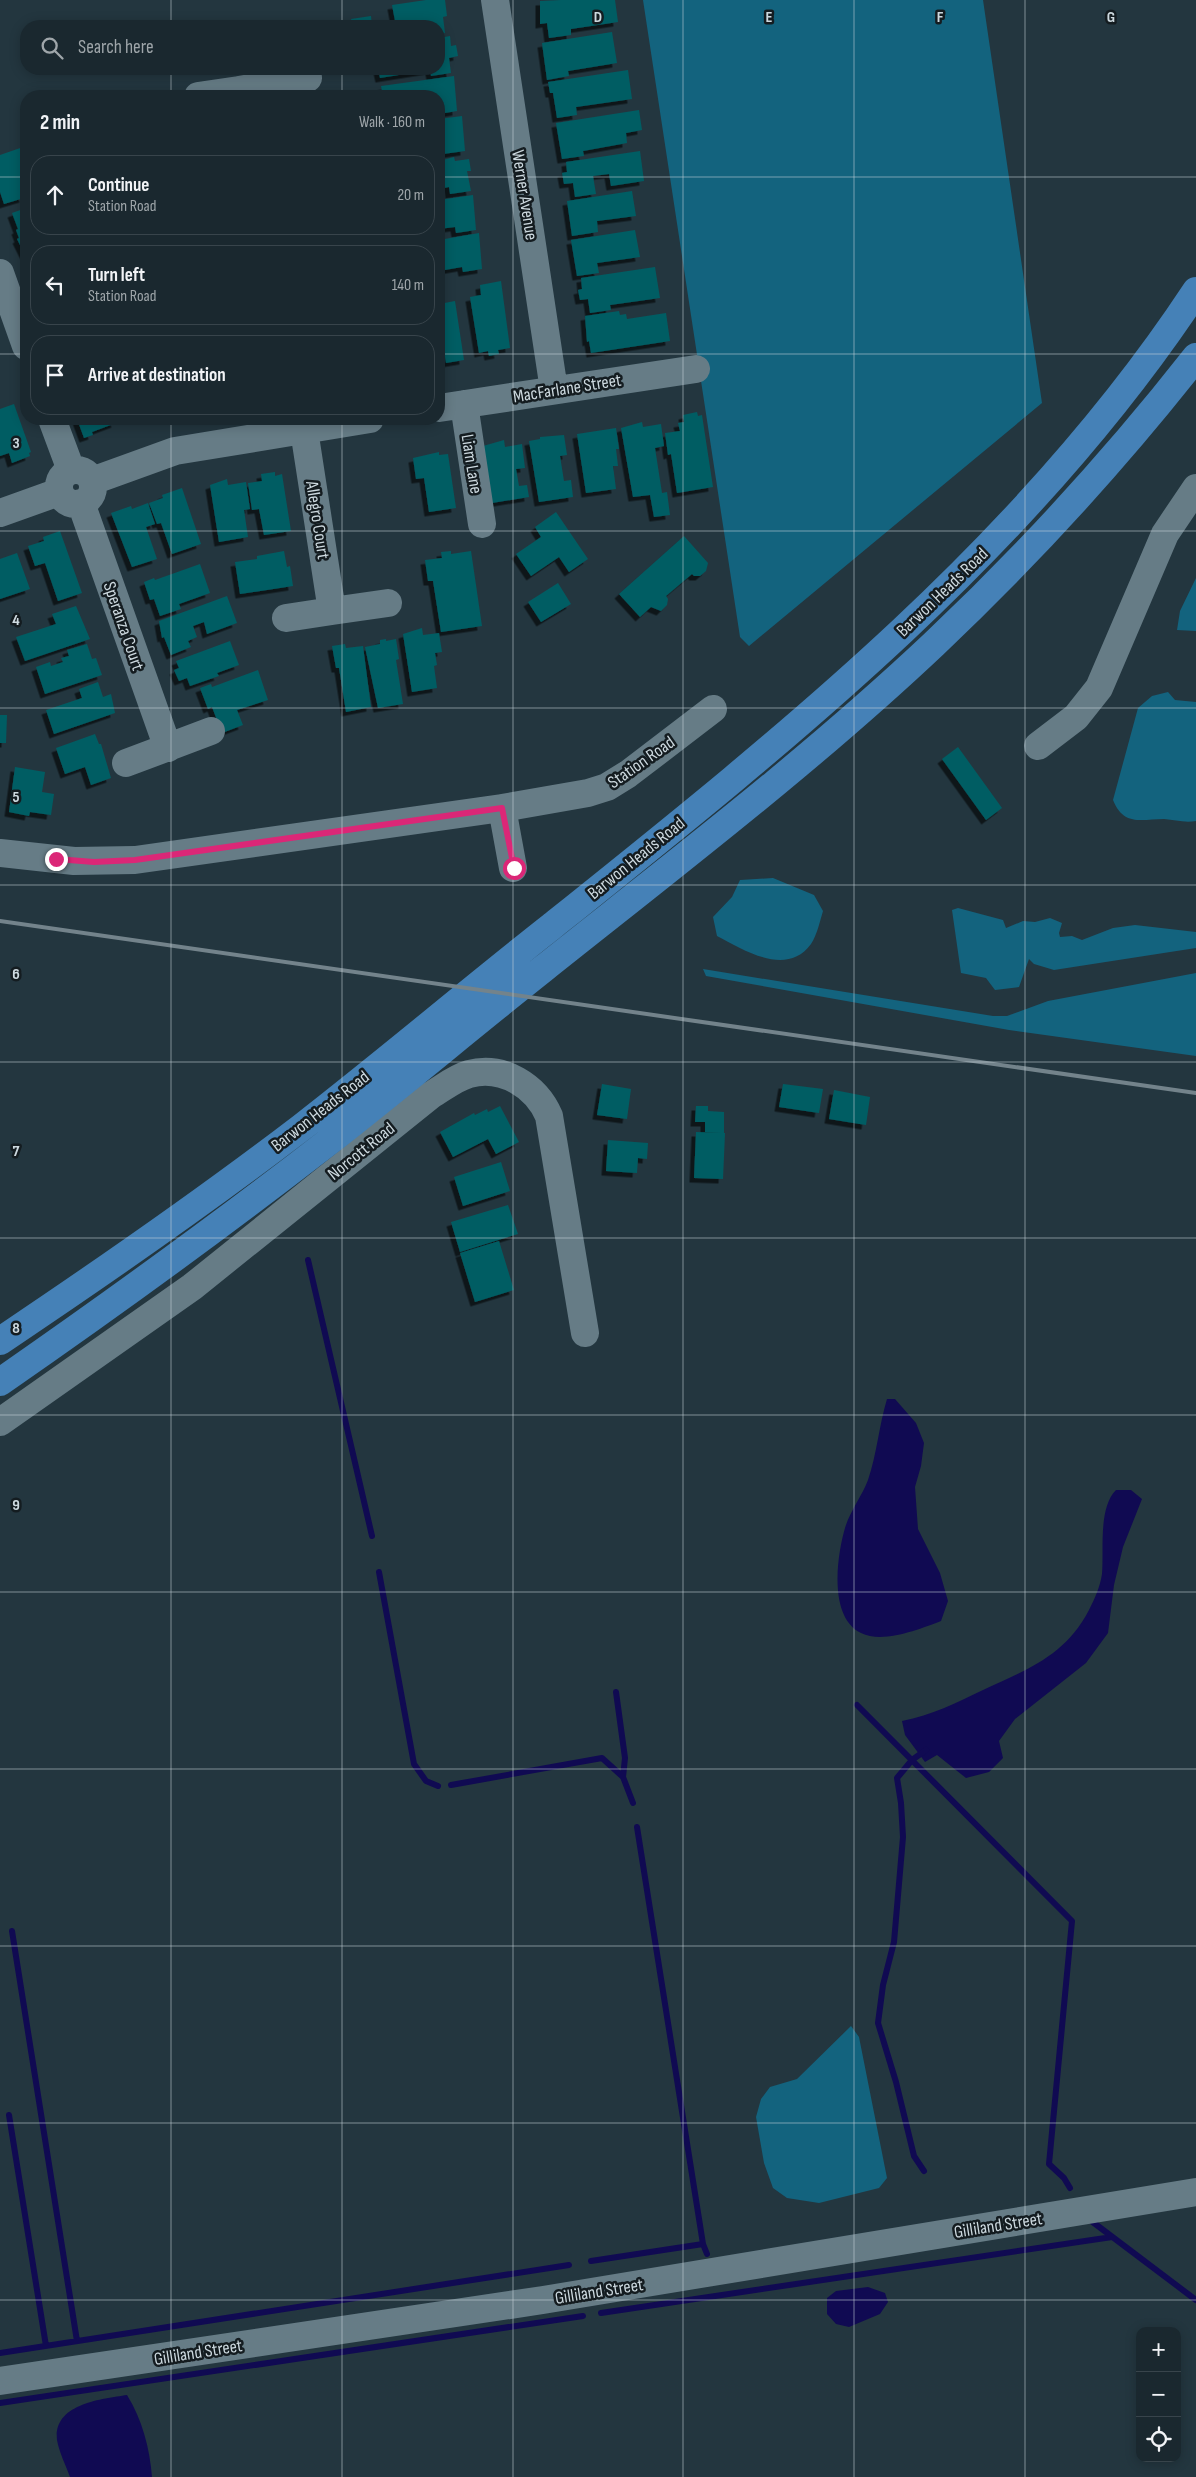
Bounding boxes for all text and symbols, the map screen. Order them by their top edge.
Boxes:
text: D [594,8,602,27]
text: E [766,8,773,27]
text: F [937,8,944,27]
text: G [1107,8,1115,27]
search box [20,20,445,75]
icon: search [38,34,66,62]
text: Search here [78,36,154,59]
text: 2 min [40,110,80,135]
text: Walk · 160 m [359,113,425,132]
street label: Werner Avenue [507,149,542,242]
text: Continue [88,174,149,197]
icon: ahead [41,181,69,209]
text: 20 m [397,186,424,205]
text: Station Road [88,197,156,216]
text: Turn left [88,264,145,287]
icon: left [41,271,69,299]
text: 140 m [392,276,424,295]
text: Station Road [88,287,156,306]
icon: arrive [41,361,69,389]
text: Arrive at destination [88,364,226,387]
street label: MacFarlane Street [511,369,623,407]
street label: Liam Lane [456,433,487,495]
text: 3 [12,434,20,453]
street label: Allegro Court [301,479,334,561]
street label: Barwon Heads Road [892,544,992,641]
street label: Speranza Court [99,579,149,674]
text: 4 [12,611,20,630]
street label: Station Road [604,732,679,793]
text: 5 [12,788,20,807]
street label: Barwon Heads Road [584,813,689,904]
route end [45,848,68,871]
route start [503,857,526,880]
text: 6 [12,965,20,984]
street label: Barwon Heads Road [267,1067,374,1156]
street label: Norcott Road [324,1118,399,1185]
text: 7 [13,1142,20,1161]
text: 8 [12,1319,20,1338]
text: 9 [12,1496,20,1515]
street label: Gilliland Street [952,2208,1044,2243]
street label: Gilliland Street [553,2274,645,2309]
map controls [1136,2327,1181,2462]
button: + [1136,2327,1181,2372]
street label: Gilliland Street [152,2335,244,2370]
button: − [1136,2372,1181,2417]
button: locate [1136,2417,1181,2462]

